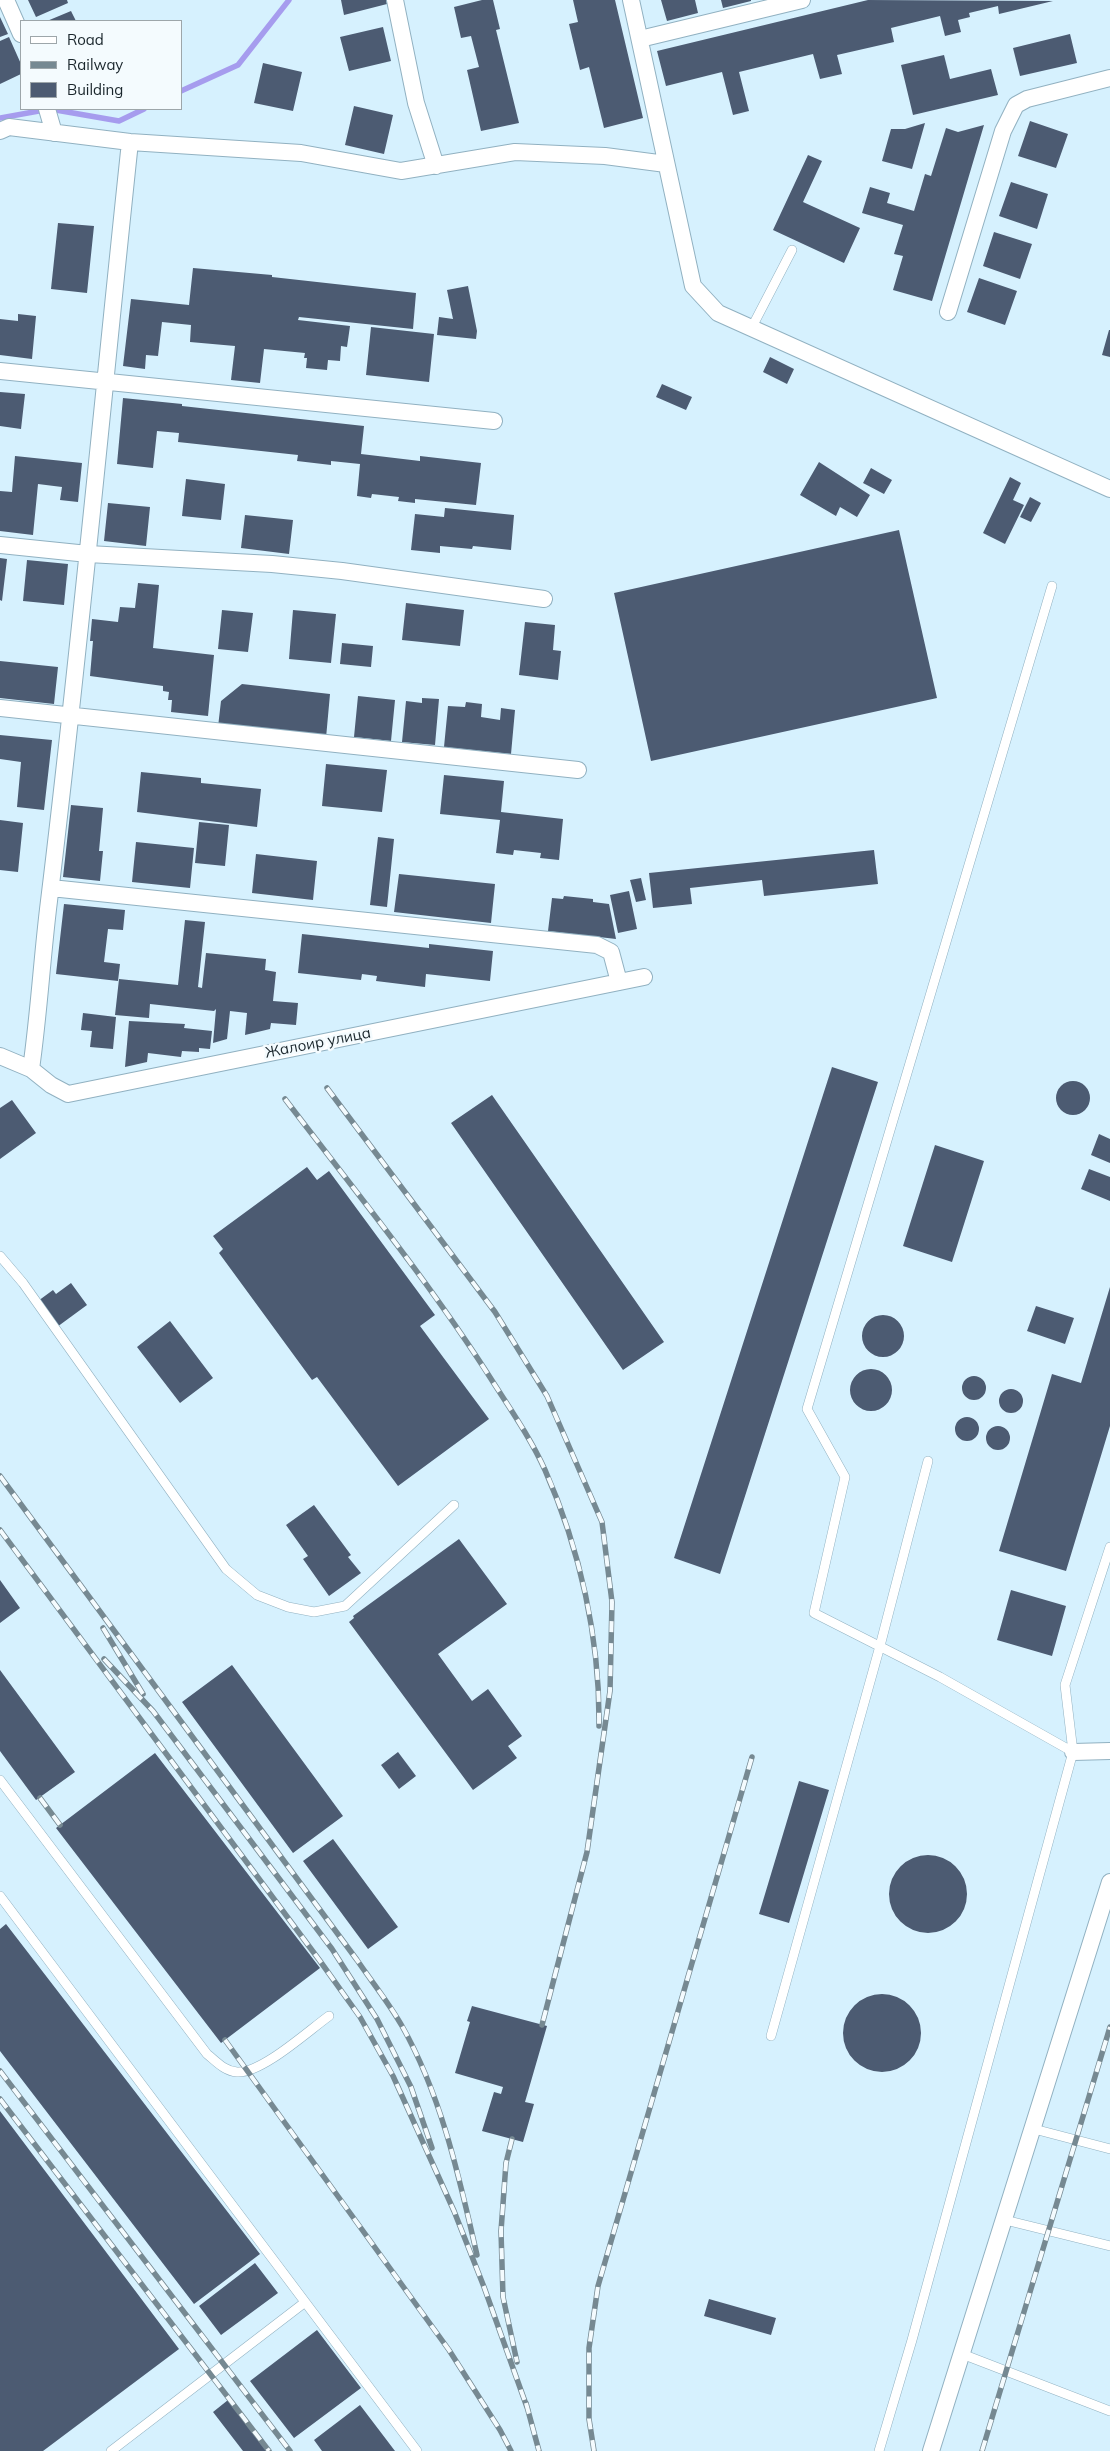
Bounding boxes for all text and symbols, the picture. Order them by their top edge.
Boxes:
legend [20,20,182,110]
text: Road [67,30,104,49]
text: Railway [67,55,123,74]
text: Building [67,80,123,99]
street label: Жалоир улица [264,1024,372,1062]

